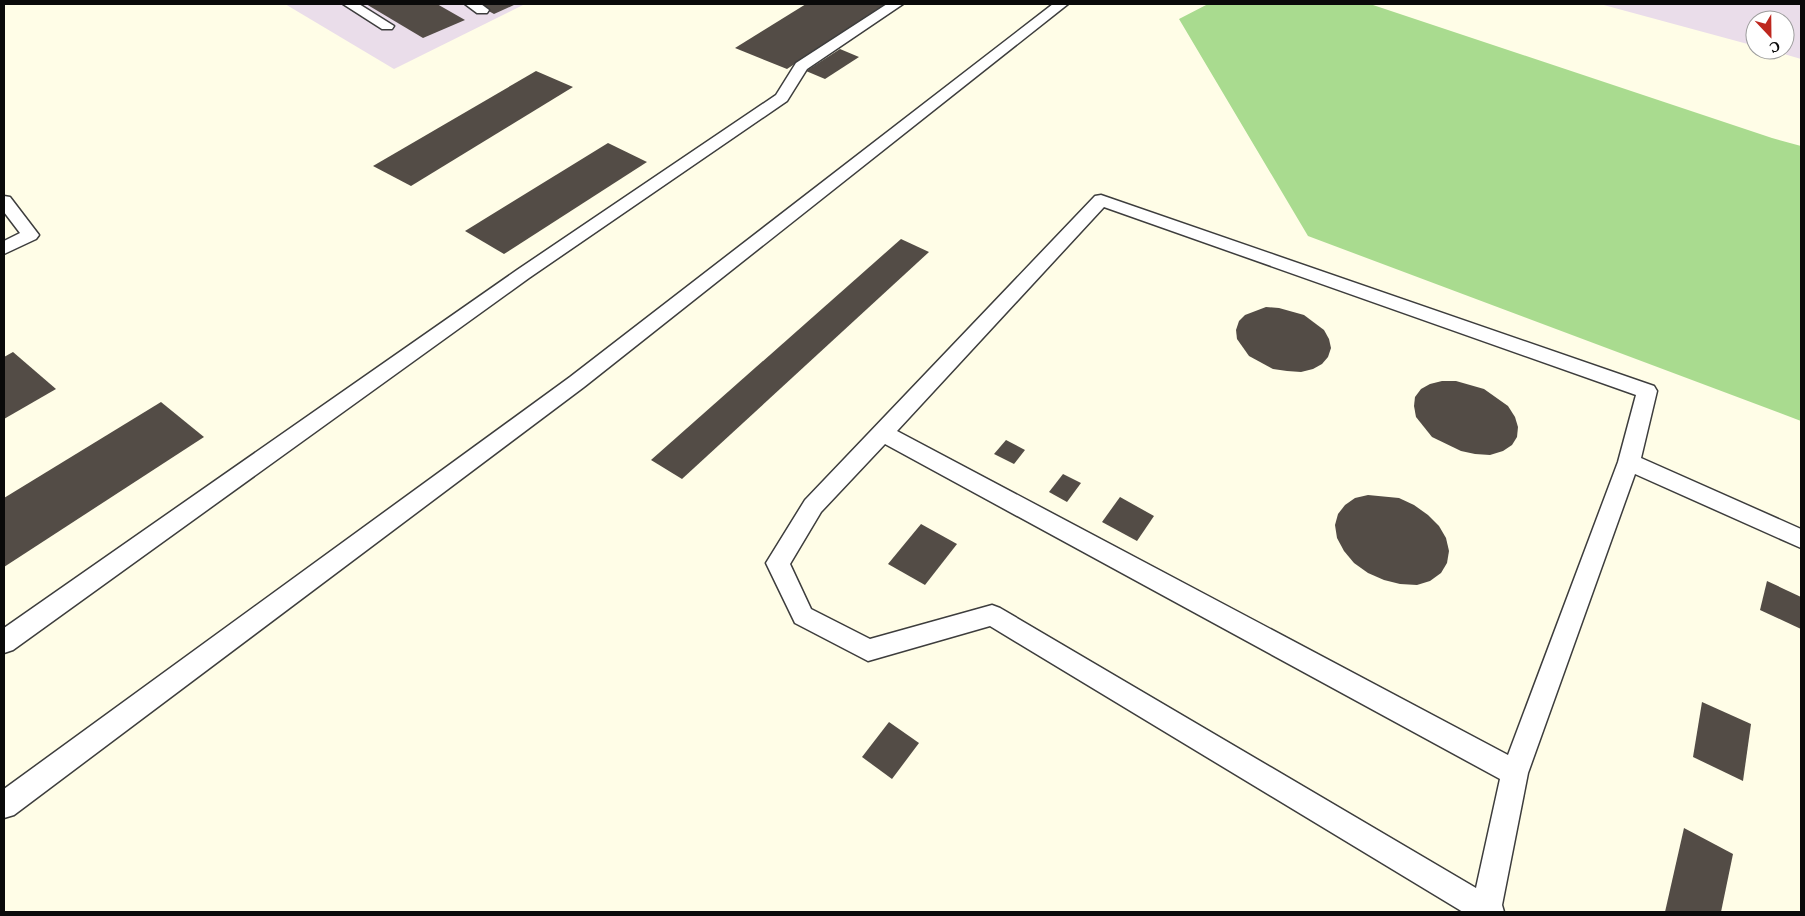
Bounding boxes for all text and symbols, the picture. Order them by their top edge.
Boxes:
north arrow [1745,10,1795,60]
text: С [1767,37,1783,57]

